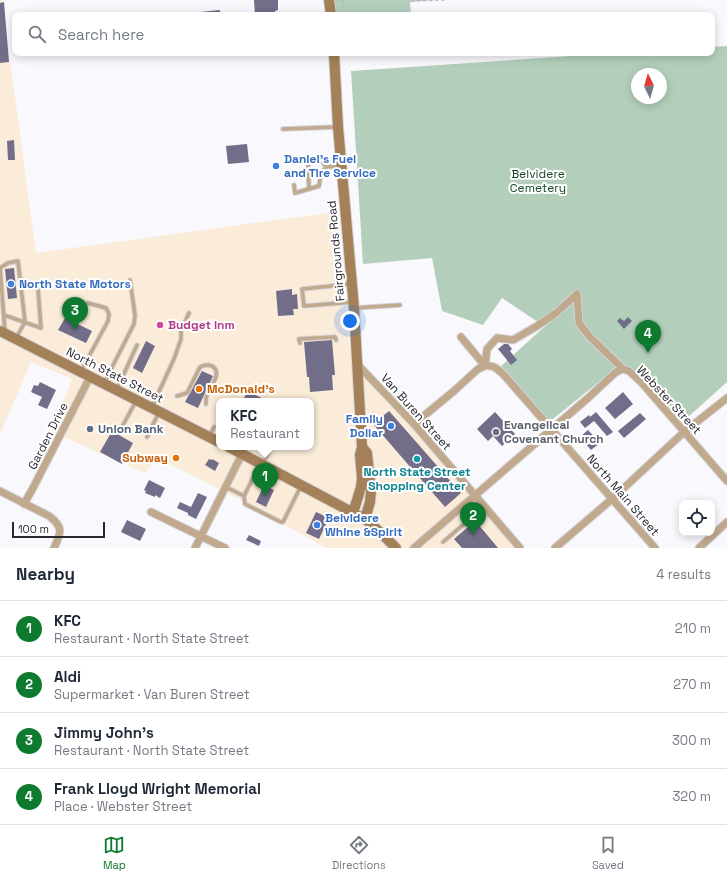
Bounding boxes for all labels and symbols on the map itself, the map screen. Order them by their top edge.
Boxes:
north arrow [631,68,667,104]
place label: Daniel's Fuel and Tire Service [284,151,376,181]
marker: Daniel's Fuel and Tire Service [271,161,281,171]
park label: Belvidere Cemetery [510,166,566,196]
street label: Fairgrounds Road [324,200,348,302]
place label: North State Motors [19,276,131,292]
marker: North State Motors [6,279,16,289]
pin: 3 [62,297,88,330]
your location [340,311,360,331]
place label: Budget Inm [168,317,235,333]
marker: Budget Inm [155,320,165,330]
pin: 4 [635,320,661,353]
street label: North State Street [64,343,166,407]
street label: Webster Street [633,362,705,438]
street label: Van Buren Street [377,370,455,454]
place label: McDonald's [207,381,275,397]
marker: McDonald's [194,384,204,394]
street label: Garden Drive [24,400,72,472]
place label: Family Dollar [346,411,383,441]
place label: Evangelical Covenant Church [504,417,604,447]
place label: Union Bank [98,421,164,437]
marker: Family Dollar [386,421,396,431]
marker: Union Bank [85,424,95,434]
marker: Evangelical Covenant Church [491,427,501,437]
place label: Subway [122,450,168,466]
street label: North Main Street [583,451,663,539]
marker: Subway [171,453,181,463]
marker: North State Street Shopping Center [412,454,422,464]
pin: 1 [252,463,278,496]
place label: North State Street Shopping Center [364,464,470,494]
pin: 2 [460,502,486,535]
place label: Belvidere Whine &Spirit [325,510,402,540]
scale bar [12,520,105,539]
marker: Belvidere Whine &Spirit [312,520,322,530]

